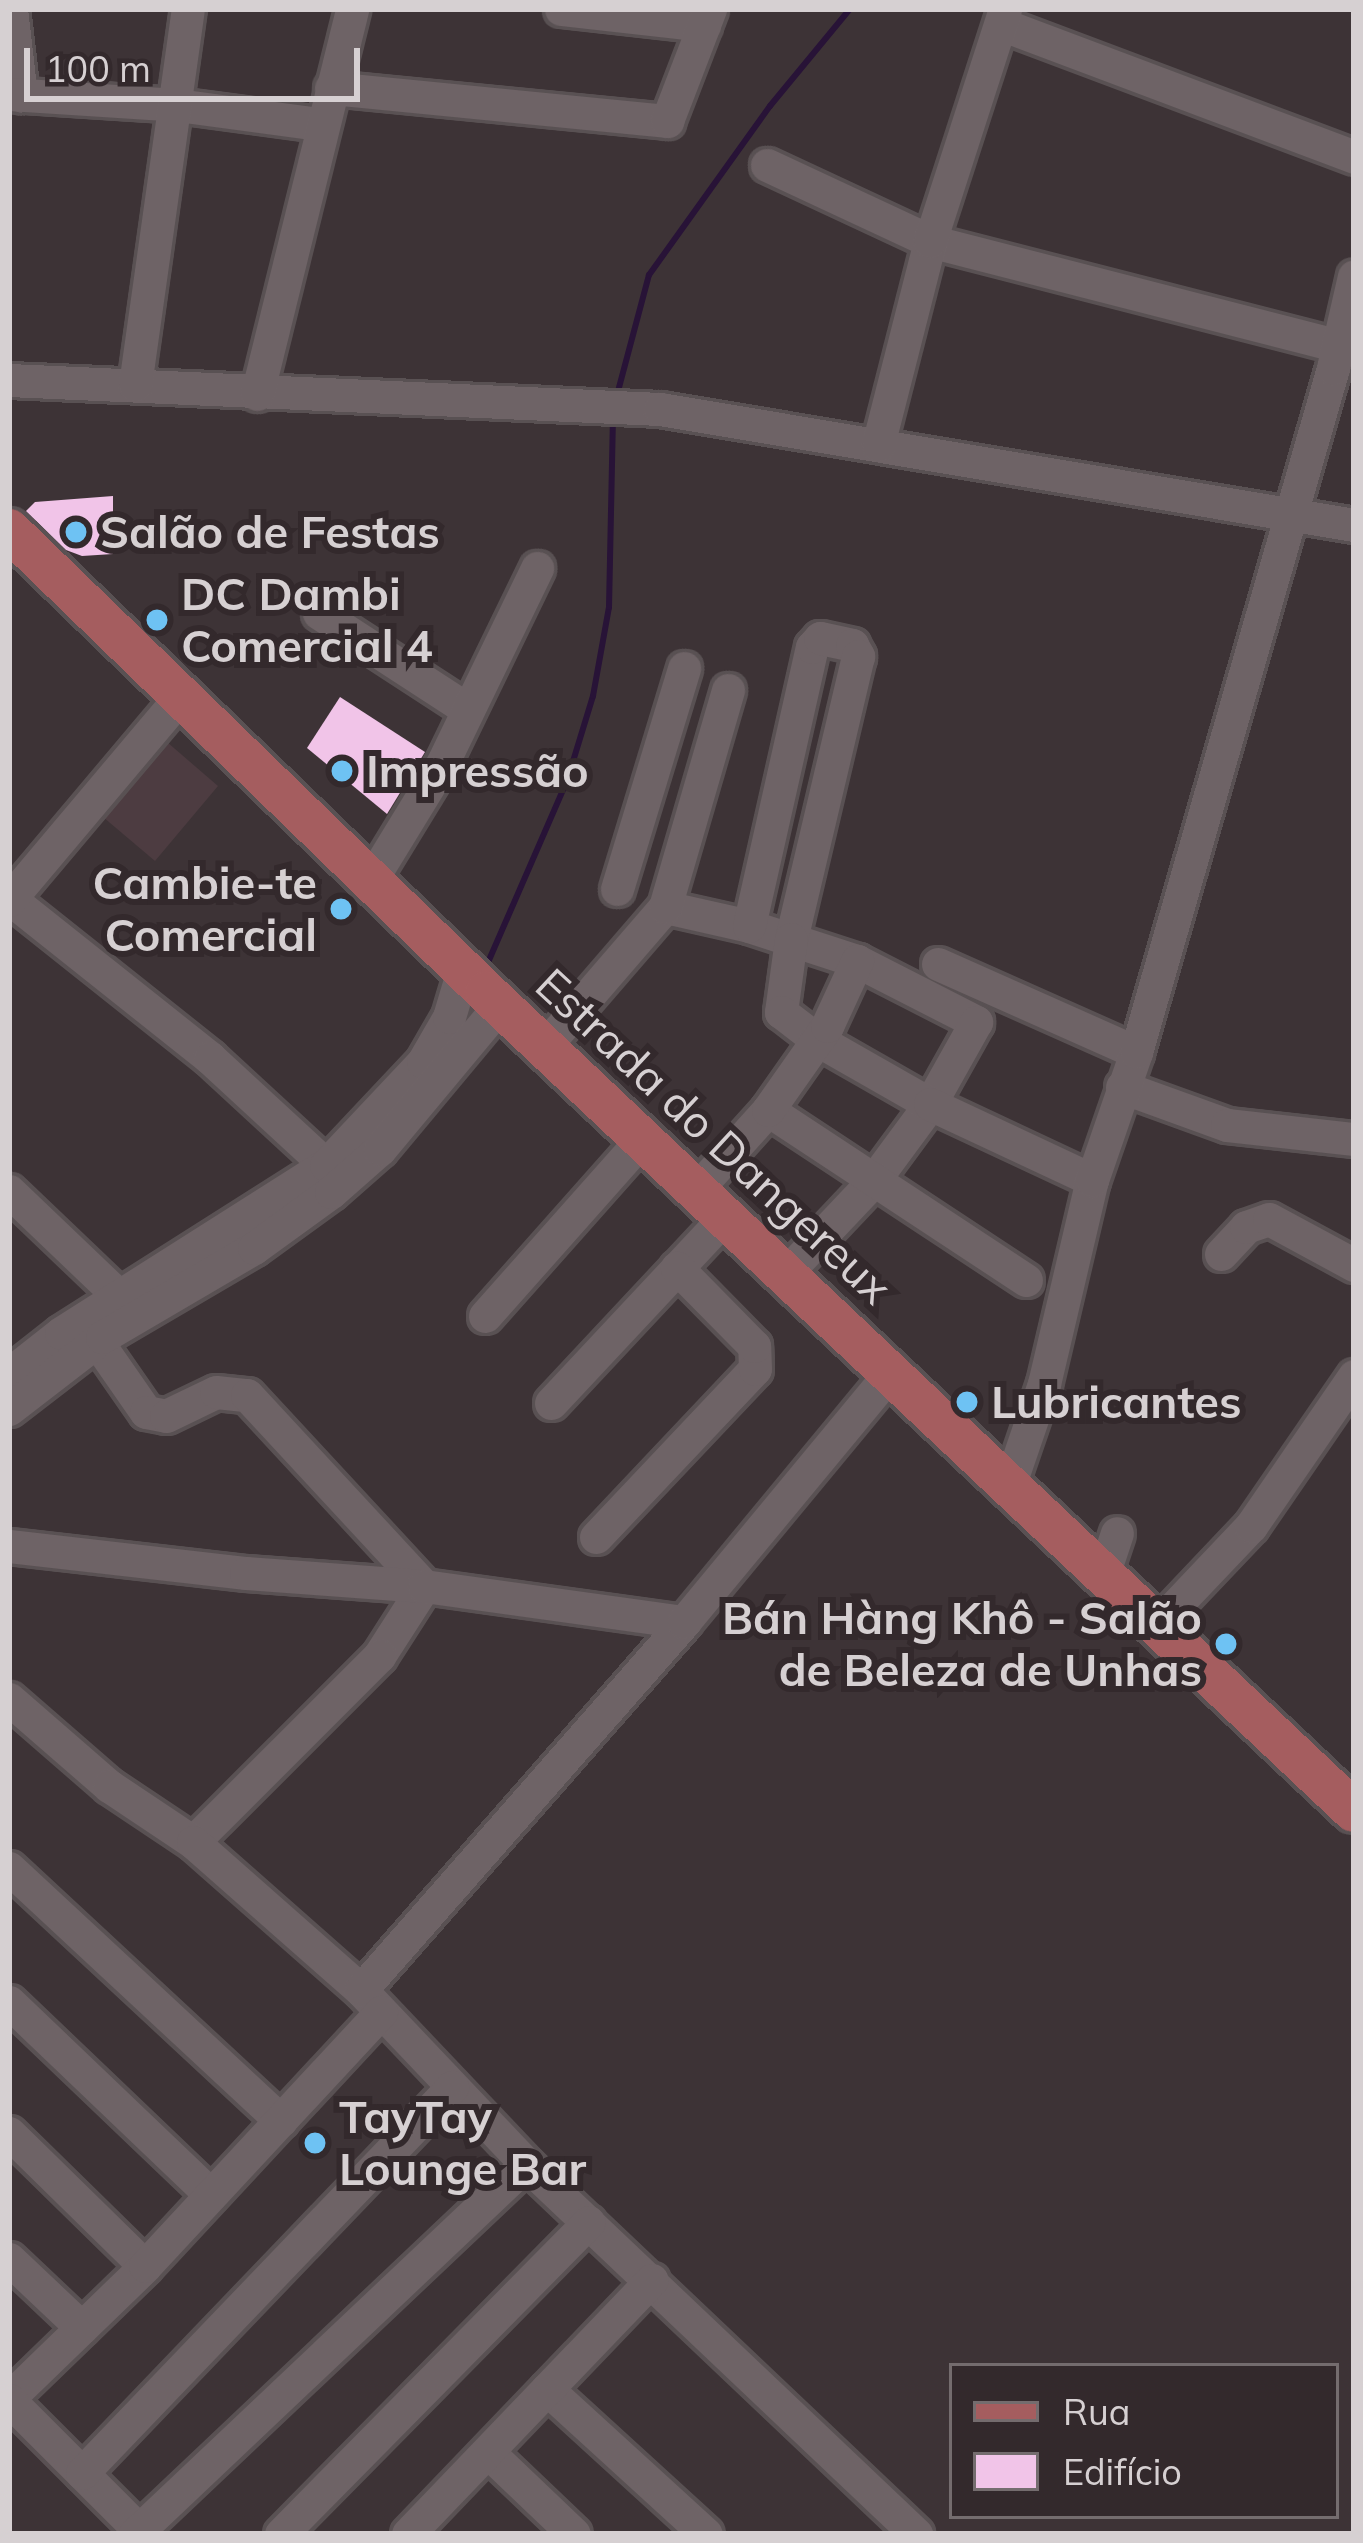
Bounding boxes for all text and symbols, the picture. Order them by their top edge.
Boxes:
scale bar [30,24,366,98]
text: 100 m [45,46,151,91]
place label: Salão de Festas [100,505,440,559]
marker: Salão de Festas [63,519,89,545]
place label: DC Dambi Comercial 4 [181,567,433,673]
marker: DC Dambi Comercial 4 [144,607,170,633]
place label: Impressão [366,744,589,798]
marker: Impressão [329,758,355,784]
place label: Cambie-te Comercial [93,856,317,962]
marker: Cambie-te Comercial [328,896,354,922]
street label: Estrada do Dangereux [525,957,903,1315]
place label: Lubricantes [991,1375,1242,1429]
marker: Lubricantes [954,1389,980,1415]
place label: Bán Hàng Khô - Salão de Beleza de Unhas [722,1591,1202,1697]
marker: Bán Hàng Khô - Salão de Beleza de Unhas [1213,1631,1239,1657]
place label: TayTay Lounge Bar [339,2090,586,2196]
marker: TayTay Lounge Bar [302,2130,328,2156]
legend [949,2363,1339,2519]
text: Rua [1063,2389,1130,2434]
text: Edifício [1063,2449,1182,2494]

